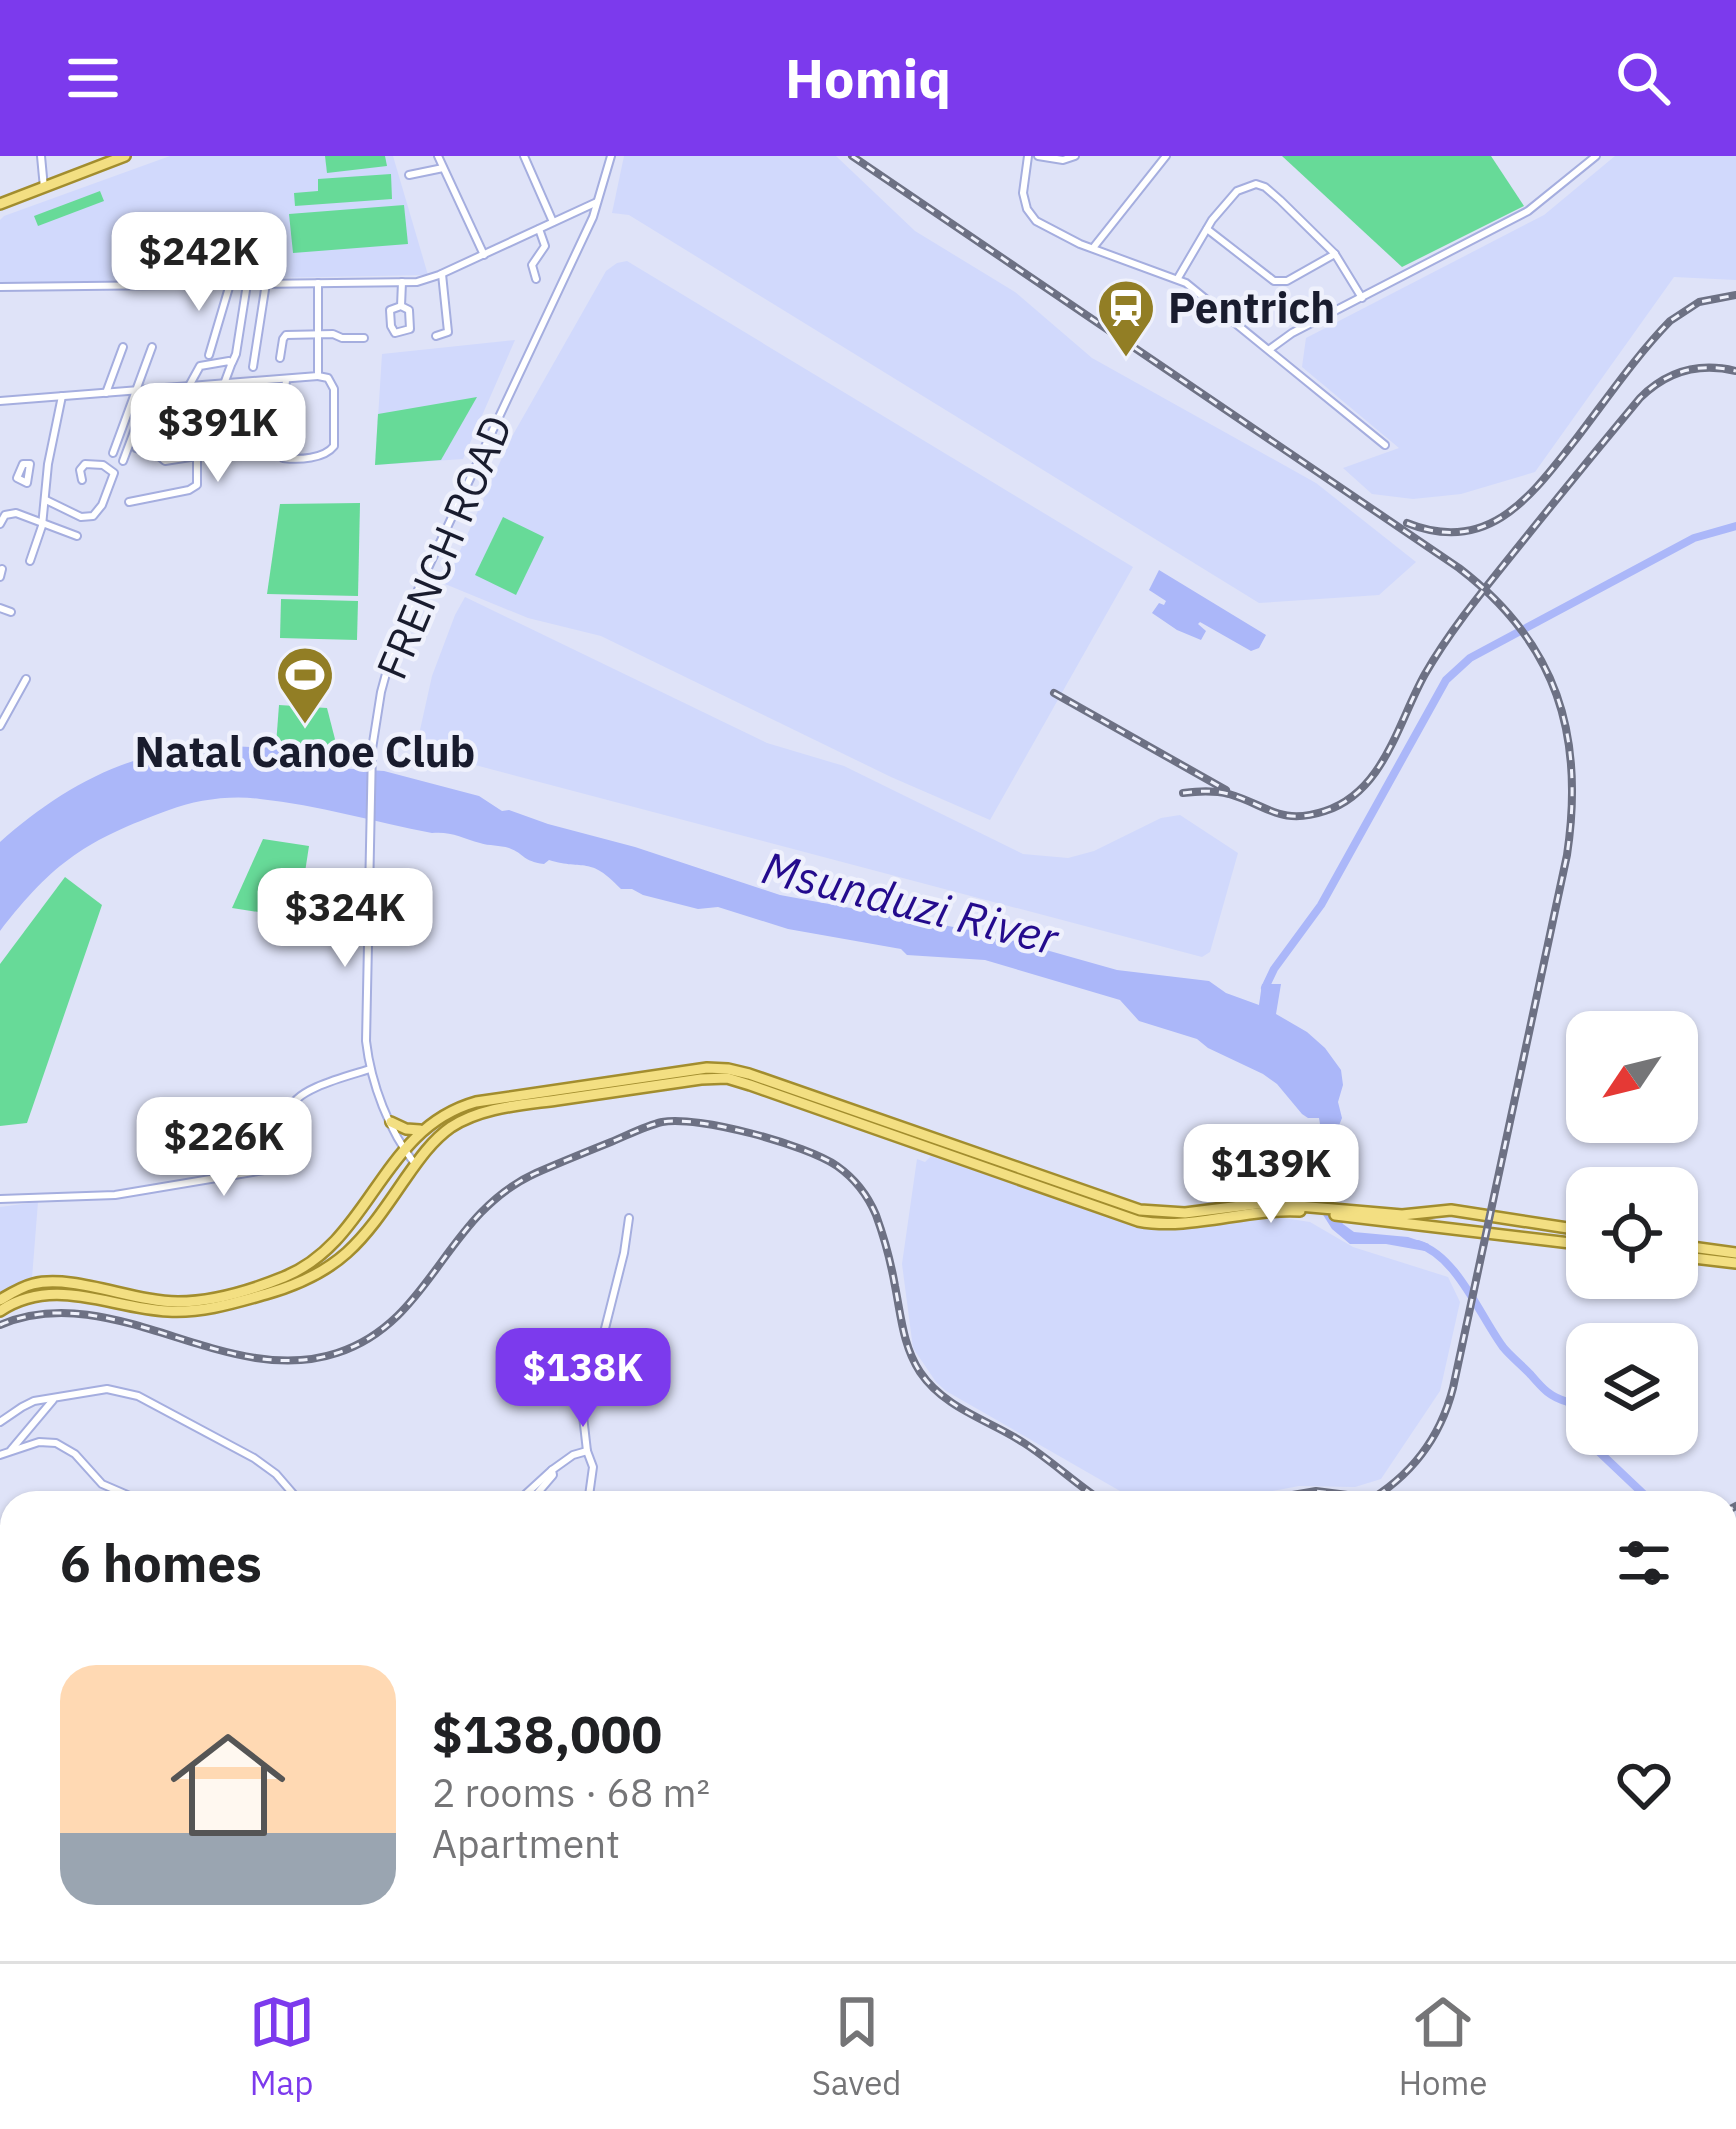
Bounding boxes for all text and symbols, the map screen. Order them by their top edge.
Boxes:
text: Homiq [785,43,951,113]
icon: menu [60,45,126,111]
icon: search [1610,45,1676,111]
pin: $242K [115,212,283,314]
text: $242K [139,225,259,276]
station icon: Pentrich [1095,277,1157,359]
place label: Pentrich [1168,280,1335,335]
pin: $391K [134,383,302,485]
text: $391K [158,396,278,447]
street label: FRENCH ROAD [363,407,524,687]
sports icon: Natal Canoe Club [274,644,336,726]
place label: Natal Canoe Club [135,724,475,779]
water label: Msunduzi River [757,837,1066,967]
pin: $324K [261,868,429,970]
text: $324K [285,881,405,932]
north arrow [1566,1011,1698,1143]
map controls [1566,1011,1698,1455]
pin: $226K [140,1097,308,1199]
text: $226K [164,1110,284,1161]
pin: $139K [1187,1124,1355,1226]
text: $139K [1211,1137,1331,1188]
button: locate [1566,1167,1698,1299]
button: layers [1566,1323,1698,1455]
pin: $138K [499,1328,667,1430]
text: $138K [523,1341,643,1392]
text: 6 homes [60,1530,262,1596]
icon: filters [1611,1530,1677,1596]
text: $138,000 [432,1701,662,1767]
icon: home [156,1713,300,1857]
icon: heart [1611,1752,1677,1818]
text: 2 rooms · 68 m² [432,1767,710,1818]
text: Apartment [432,1818,620,1869]
tab: Map [249,1989,315,2104]
tab: Saved [812,1989,902,2104]
tab: Home [1399,1989,1487,2104]

